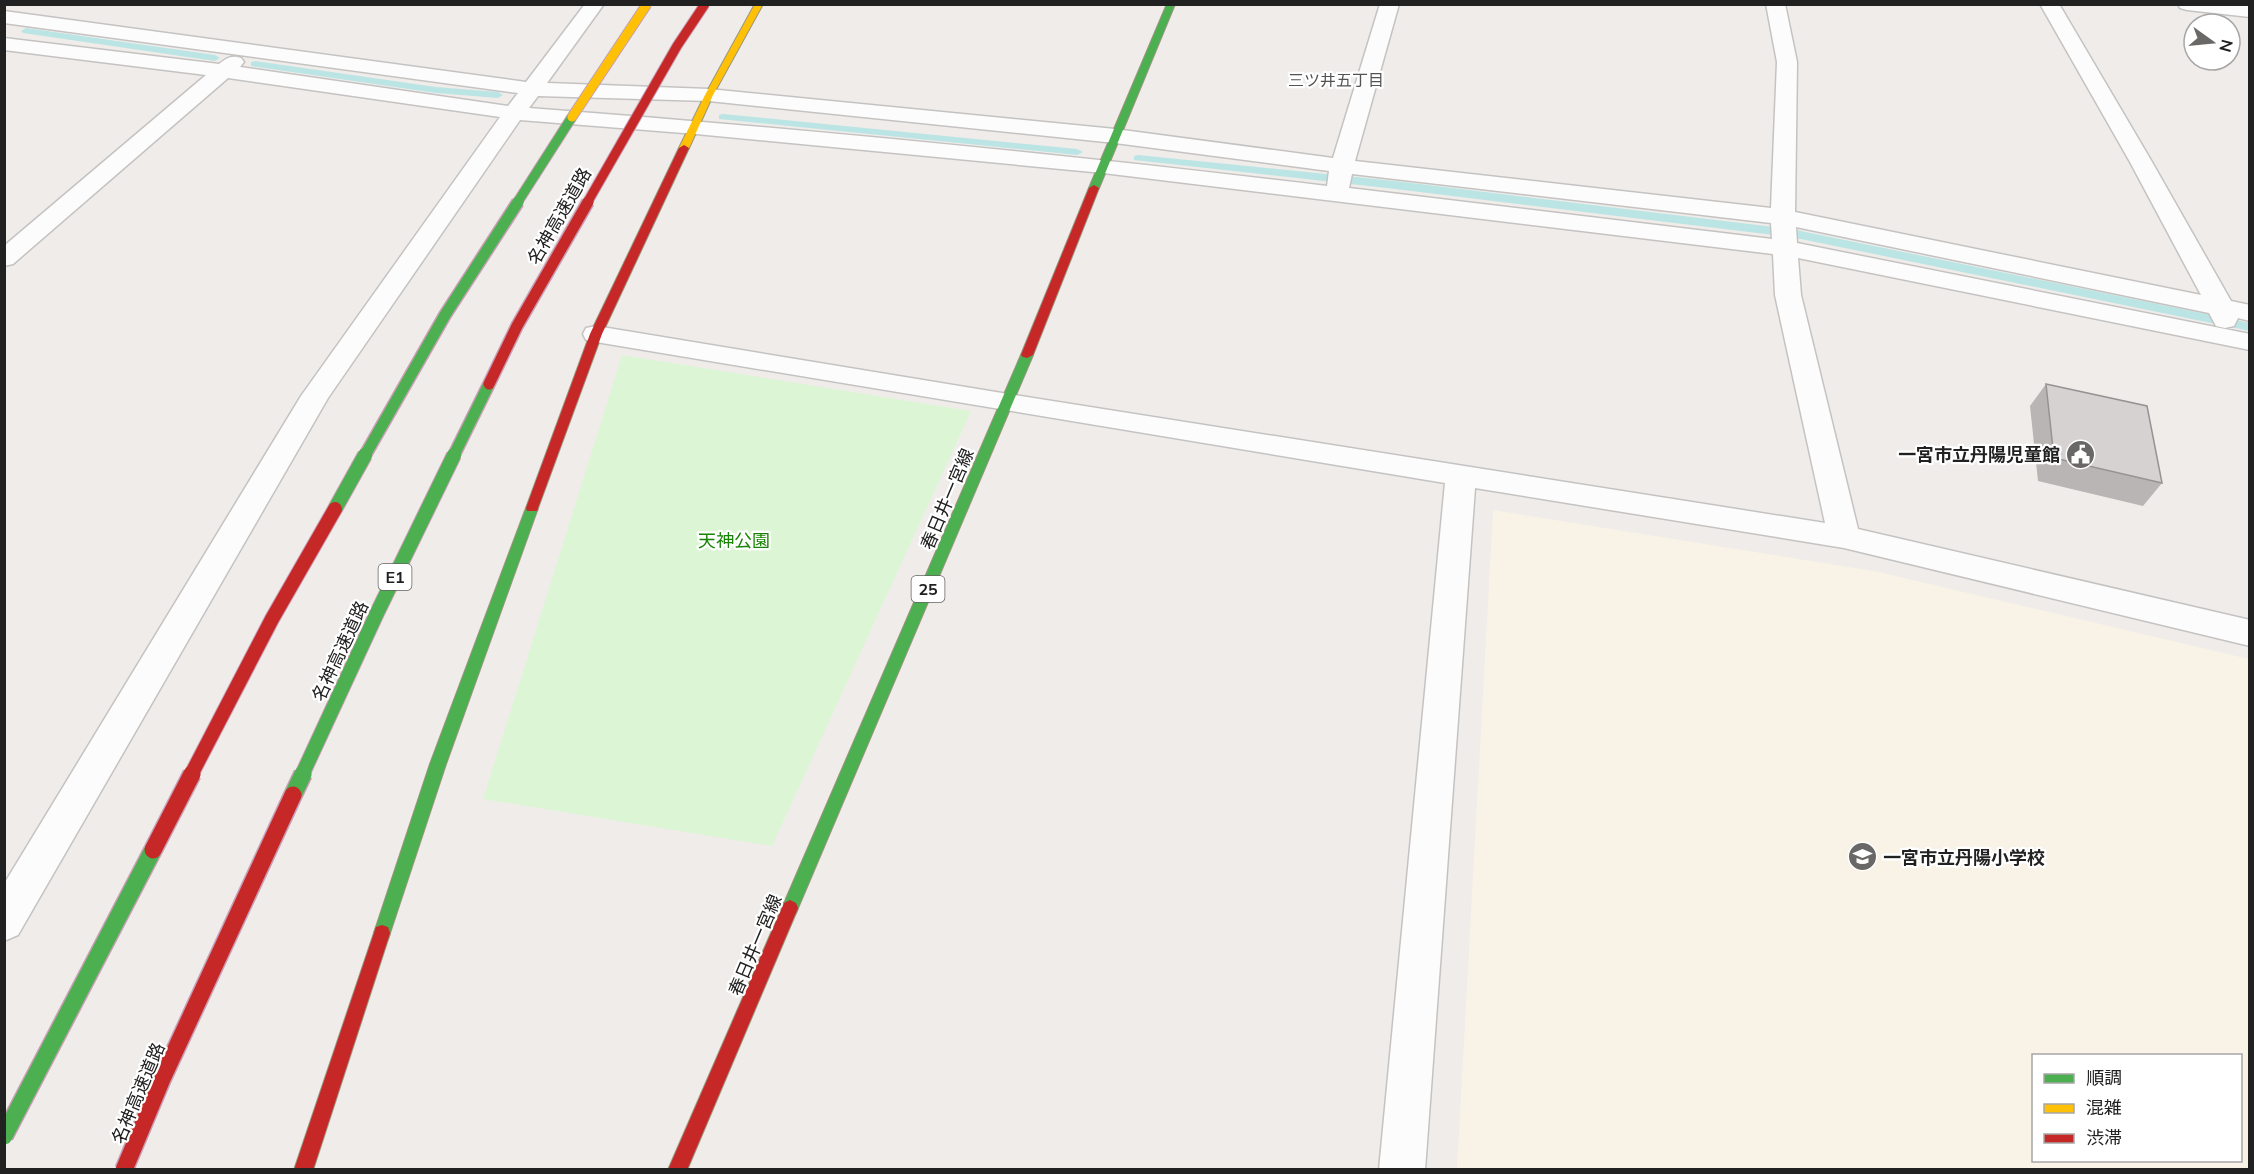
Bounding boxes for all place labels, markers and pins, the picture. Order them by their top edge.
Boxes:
public building icon: 一宮市立丹陽児童館 [2065,438,2097,470]
place label: 一宮市立丹陽児童館 [1898,443,2060,466]
school or university icon: 一宮市立丹陽小学校 [1846,841,1878,873]
place label: 一宮市立丹陽小学校 [1883,846,2045,869]

